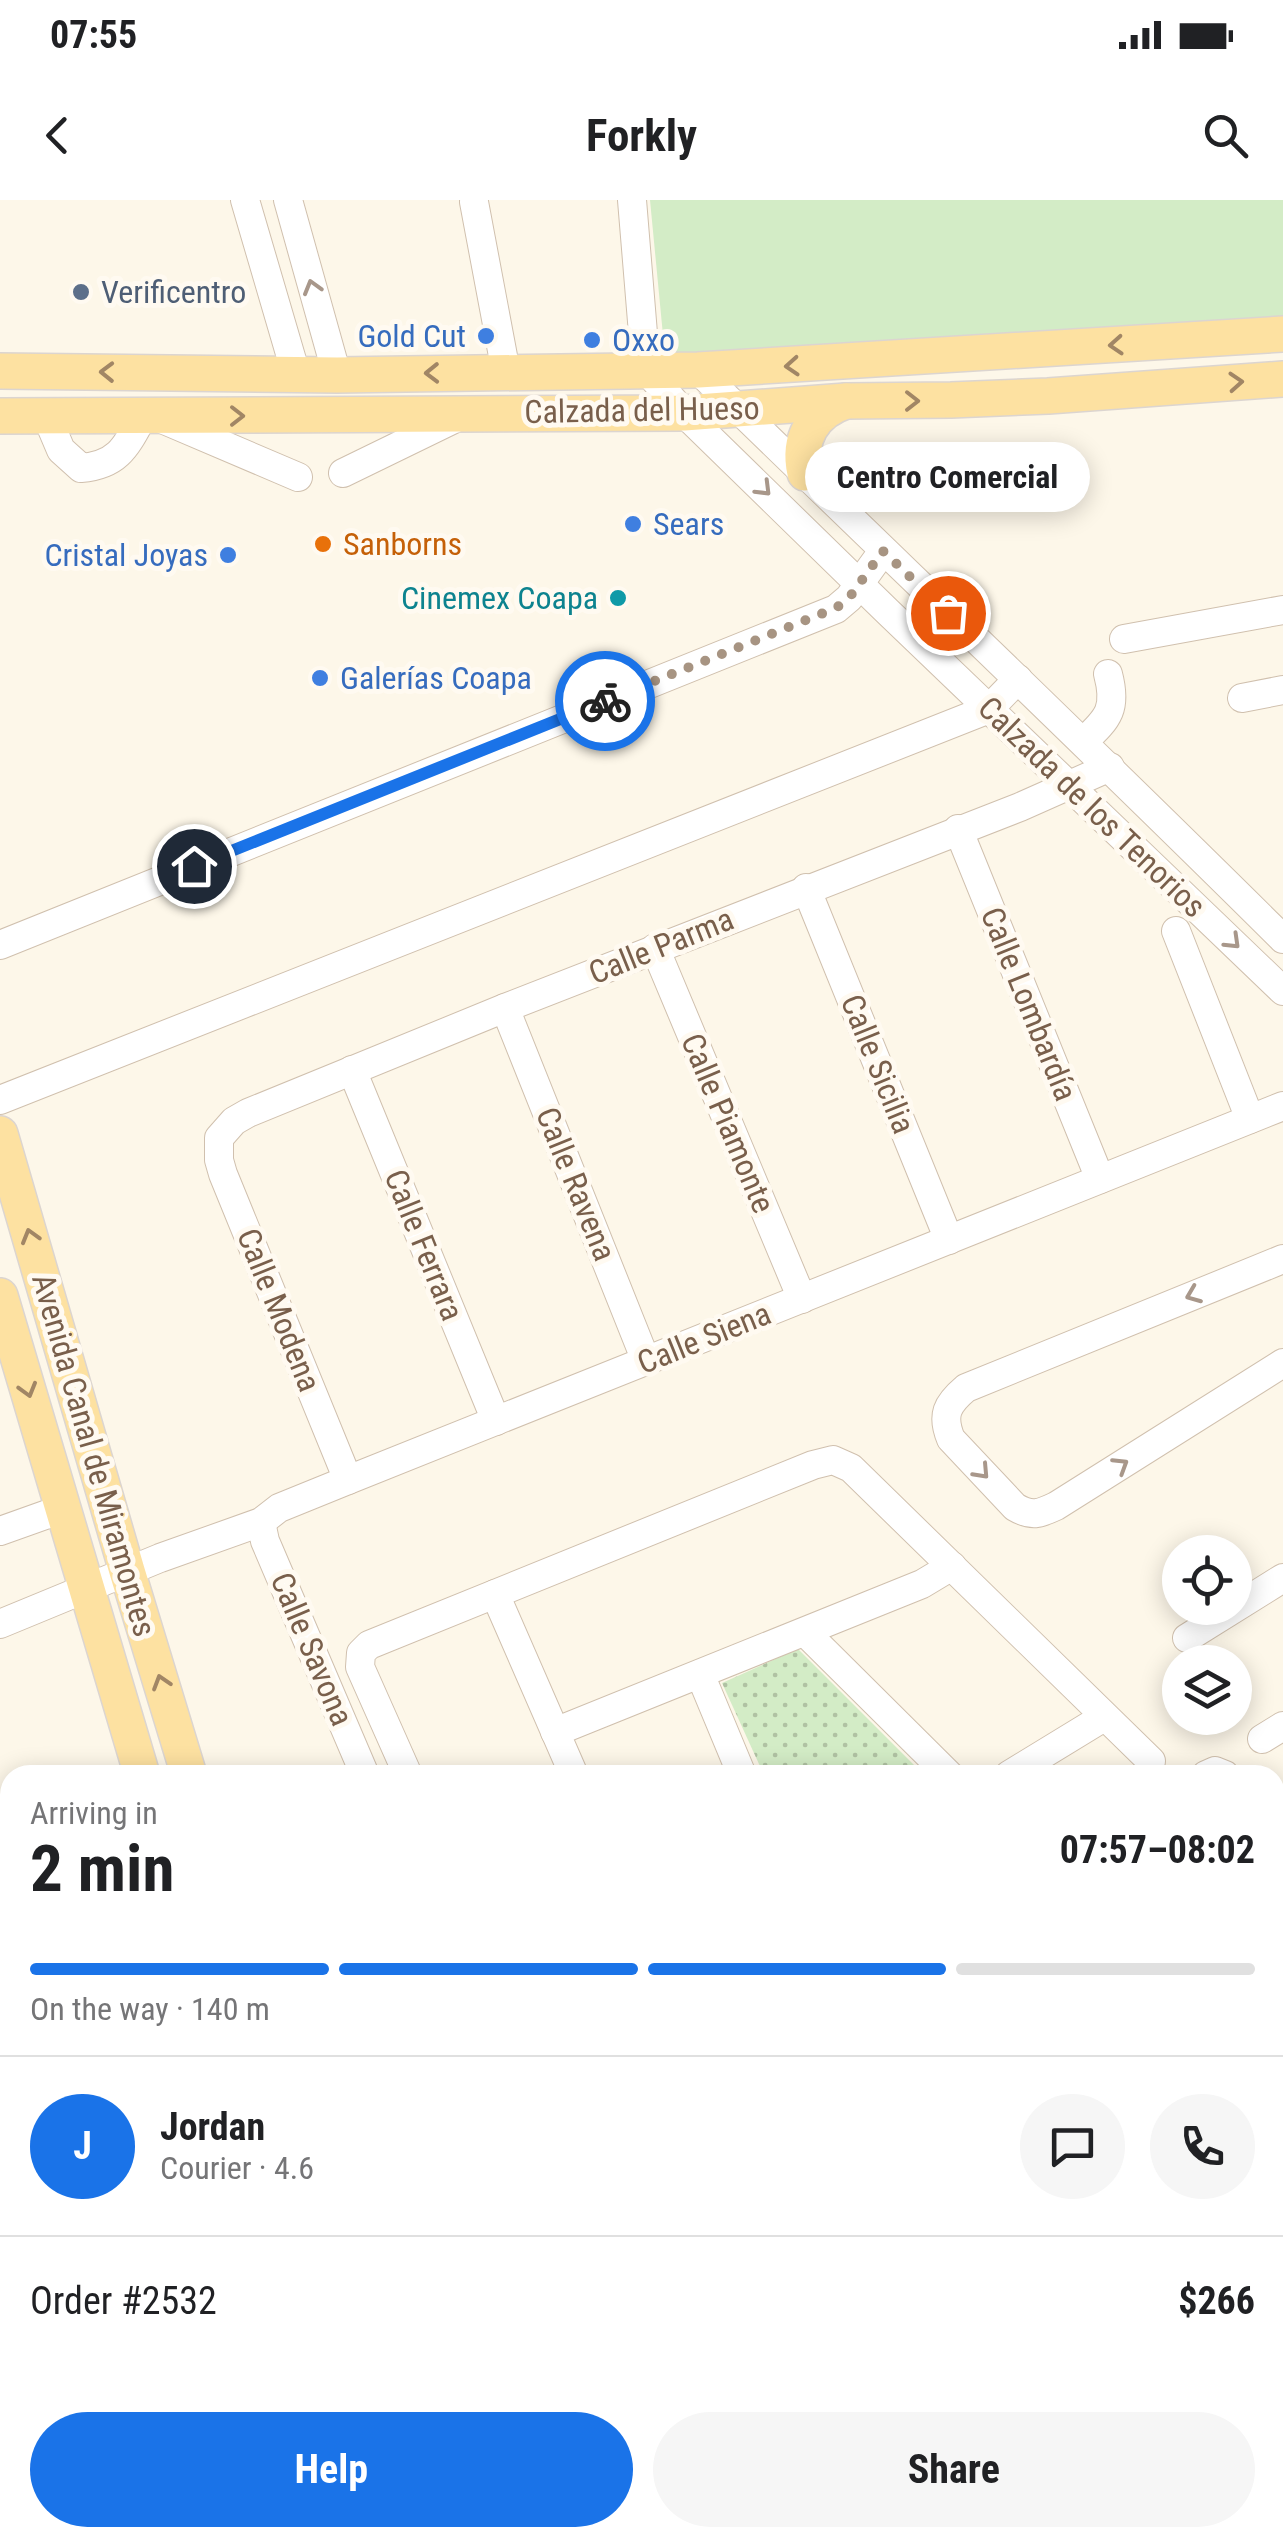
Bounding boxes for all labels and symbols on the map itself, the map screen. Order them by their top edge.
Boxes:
place label: Verificentro [101,273,246,311]
one-way arrow [303,279,324,297]
marker: Verificentro [70,281,92,303]
place label: Gold Cut [357,317,466,355]
place label: Oxxo [612,321,675,359]
marker: Gold Cut [475,325,497,347]
marker: Oxxo [581,329,603,351]
one-way arrow [1107,334,1123,355]
one-way arrow [783,355,799,376]
one-way arrow [98,362,114,383]
one-way arrow [423,363,439,384]
one-way arrow [1229,372,1245,394]
street label: Calzada del Hueso [524,389,760,431]
one-way arrow [904,390,920,412]
one-way arrow [230,405,246,427]
callout: Centro Comercial [806,443,1090,513]
one-way arrow [752,478,770,496]
place label: Sears [653,505,724,543]
marker: Sears [622,513,644,535]
place label: Sanborns [343,525,462,563]
marker: Sanborns [312,533,334,555]
place label: Cristal Joyas [44,536,208,574]
marker: Cristal Joyas [217,544,239,566]
pin [906,571,991,656]
place label: Cinemex Coapa [401,579,598,617]
marker: Cinemex Coapa [607,587,629,609]
courier [555,651,655,751]
place label: Galerías Coapa [340,659,532,697]
marker: Galerías Coapa [309,667,331,689]
street label: Calzada de los Tenorios [971,689,1213,925]
pin [152,824,237,909]
street label: Calle Parma [583,900,739,992]
street label: Calle Lombardía [973,902,1085,1106]
one-way arrow [1221,931,1239,949]
street label: Calle Sicilia [833,989,923,1139]
street label: Calle Piamonte [673,1028,783,1218]
street label: Calle Ravena [528,1102,624,1266]
street label: Calle Ferrara [377,1164,471,1326]
street label: Calle Modena [229,1223,329,1397]
one-way arrow [20,1228,41,1245]
street label: Avenida Canal de Miramontes [24,1269,164,1641]
one-way arrow [1185,1284,1203,1304]
street label: Calle Siena [632,1294,776,1382]
one-way arrow [16,1381,37,1398]
one-way arrow [1110,1458,1128,1477]
one-way arrow [970,1460,988,1479]
street label: Calle Savona [263,1567,361,1731]
one-way arrow [152,1674,173,1691]

